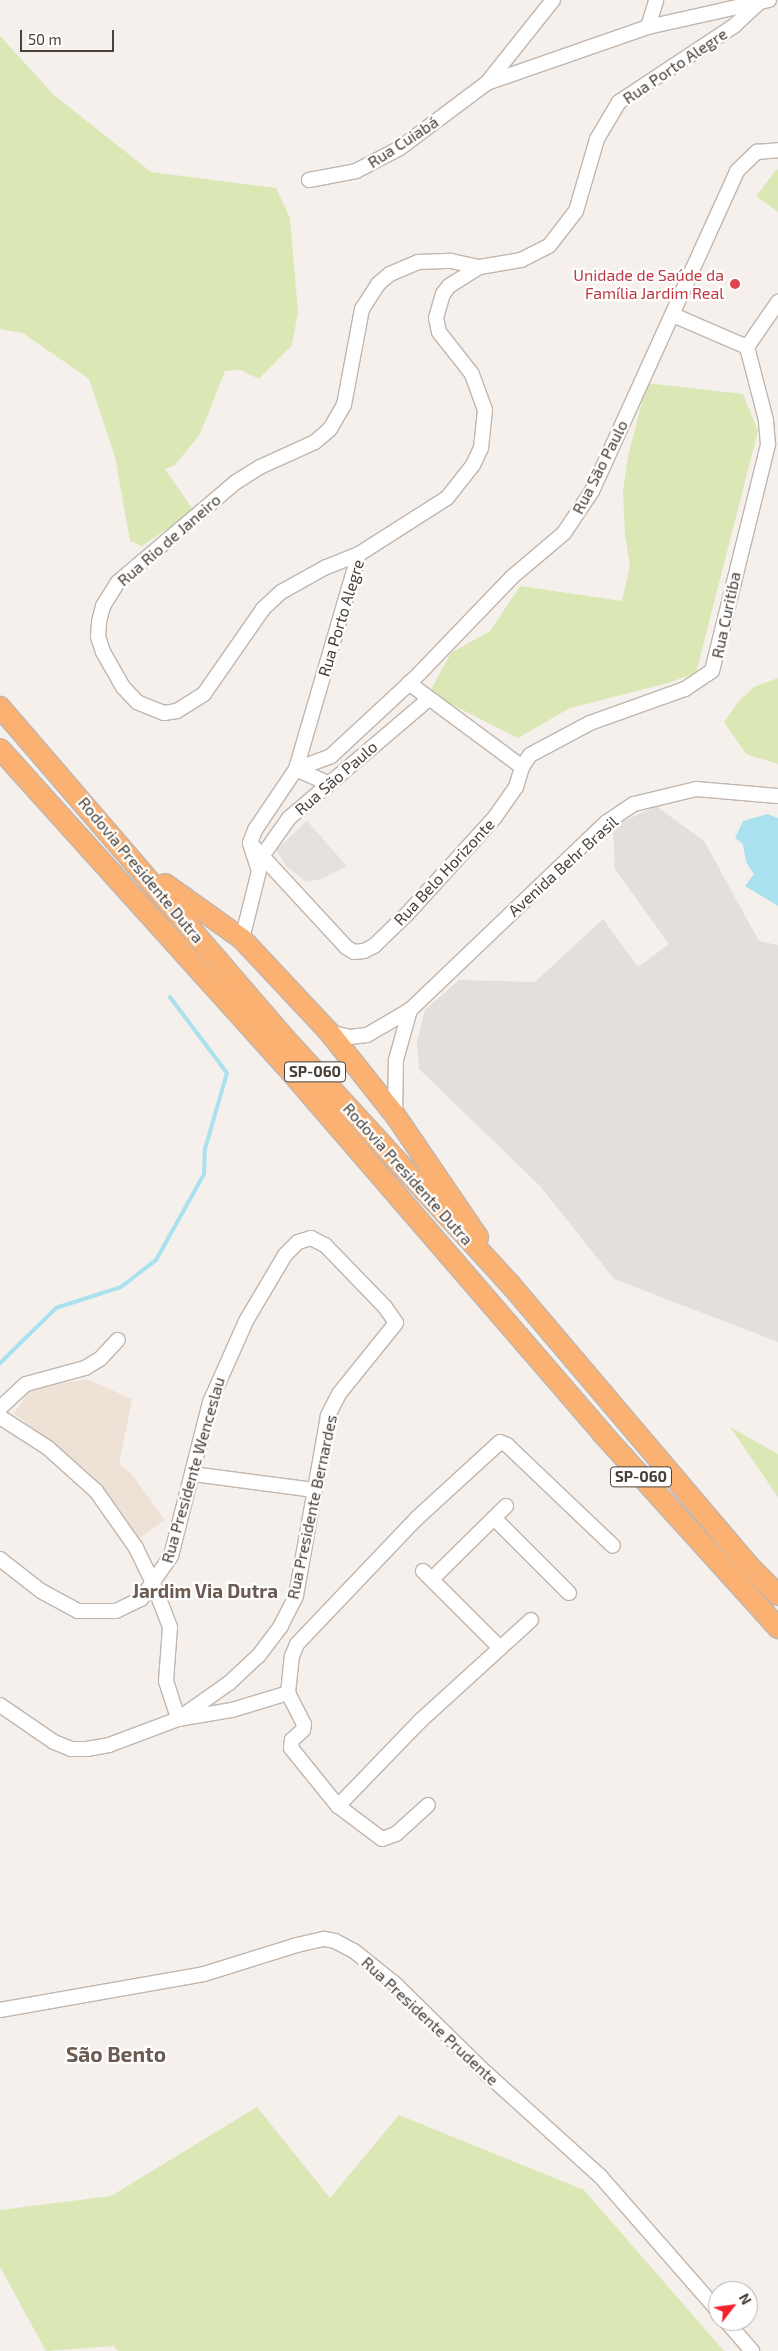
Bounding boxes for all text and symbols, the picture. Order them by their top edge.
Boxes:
scale bar [22,20,116,52]
street label: Rua Porto Alegre [619,24,731,108]
text: 50 m [28,30,62,48]
street label: Rua Cuiabá [364,112,442,172]
place label: Unidade de Saúde da Família Jardim Real [573,265,724,303]
marker: Unidade de Saúde da Família Jardim Real [728,277,742,291]
street label: Rua São Paulo [568,417,632,517]
street label: Rua Rio de Janeiro [113,490,225,590]
street label: Rua Porto Alegre [314,557,368,679]
street label: Rua Curitiba [707,570,745,660]
street label: Rua São Paulo [291,737,381,819]
street label: Rodovia Presidente Dutra [74,793,208,947]
street label: Avenida Behr Brasil [504,812,622,920]
street label: Rua Belo Horizonte [390,815,498,929]
road number: SP-060 [284,1060,346,1084]
street label: Rodovia Presidente Dutra [339,1099,477,1249]
street label: Rua Presidente Wenceslau [157,1375,229,1565]
street label: Rua Presidente Bernardes [283,1413,341,1601]
road number: SP-060 [610,1464,672,1490]
district label: Jardim Via Dutra [132,1580,278,1602]
street label: Rua Presidente Prudente [358,1953,502,2089]
district label: São Bento [66,2041,166,2067]
north arrow [708,2281,758,2331]
text: N [736,2290,755,2307]

